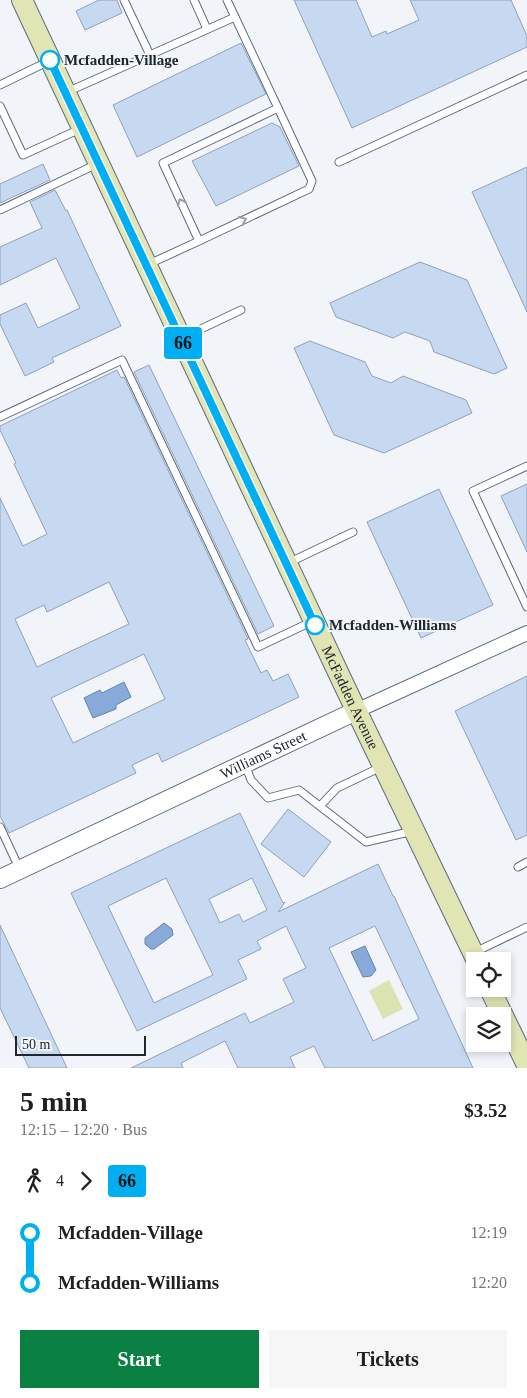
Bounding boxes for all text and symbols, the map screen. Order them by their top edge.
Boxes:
marker: Mcfadden-Village [40,50,60,70]
place label: Mcfadden-Village [64,52,179,68]
one-way arrow [177,198,187,207]
one-way arrow [238,216,247,226]
line badge: 66 [160,327,206,359]
text: 66 [174,333,192,353]
marker: Mcfadden-Williams [305,615,325,635]
place label: Mcfadden-Williams [329,617,456,633]
street label: McFadden Avenue [319,643,382,752]
street label: Williams Street [218,727,309,782]
map controls [466,952,511,1052]
button: locate [466,952,511,997]
button: layers [466,1007,511,1052]
scale bar [15,1033,146,1056]
text: 50 m [22,1037,50,1052]
text: 5 min [20,1086,88,1117]
text: $3.52 [464,1100,507,1121]
text: 12:15 – 12:20 · Bus [20,1121,147,1138]
icon: walk [20,1167,48,1195]
icon: forward [72,1167,100,1195]
text: 66 [118,1171,136,1191]
text: 4 [56,1172,64,1189]
text: Mcfadden-Village [58,1222,203,1243]
text: 12:19 [471,1224,507,1241]
text: Mcfadden-Williams [58,1272,219,1293]
text: 12:20 [471,1274,507,1291]
button: Start [20,1330,259,1388]
button: Tickets [269,1330,507,1388]

